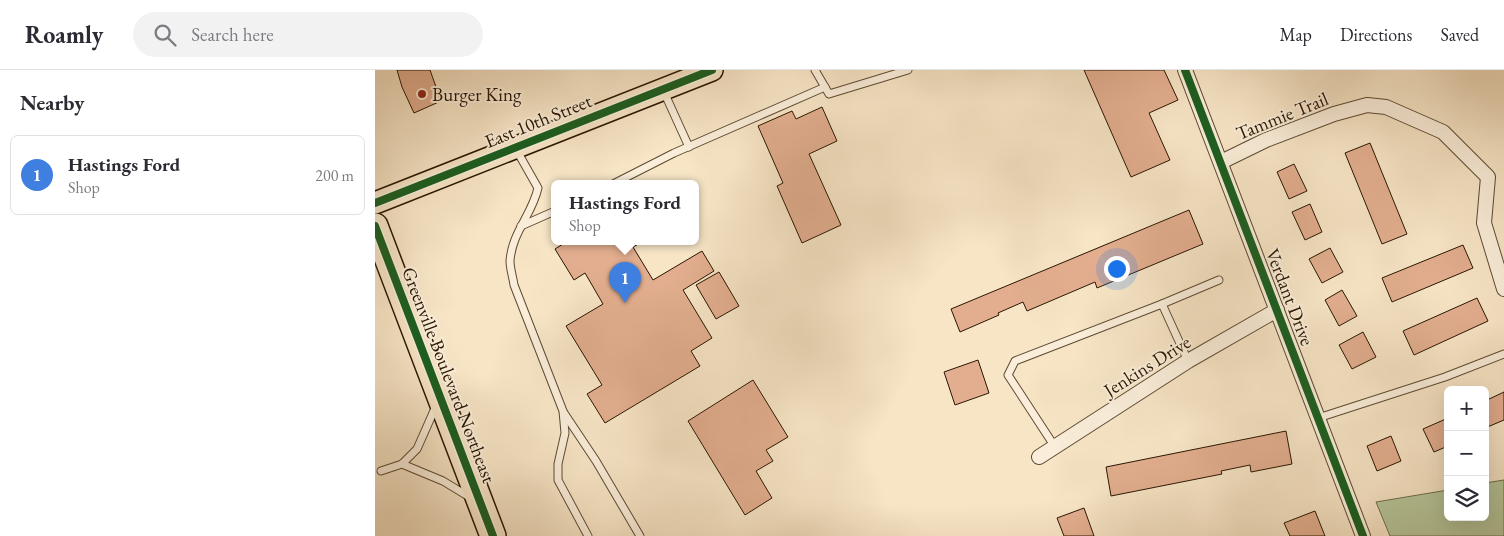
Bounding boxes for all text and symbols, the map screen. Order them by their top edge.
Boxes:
search box [133,12,483,57]
text: Roamly [25,19,103,50]
icon: search [151,21,179,49]
text: Search here [191,22,274,47]
text: Map [1280,23,1312,46]
text: Directions [1340,23,1412,46]
text: Saved [1440,23,1479,46]
place label: Burger King [432,82,522,107]
street label: Tammie Trail [1232,86,1332,146]
marker: Burger King [416,88,428,100]
street label: East 10th Street [481,88,595,154]
text: Nearby [20,89,84,116]
text: Hastings Ford [68,152,180,177]
text: 1 [33,165,41,186]
text: 200 m [315,165,354,186]
text: Shop [68,177,100,198]
popup [551,180,699,245]
text: Hastings Ford [569,190,681,215]
text: Shop [569,215,601,236]
street label: Verdant Drive [1260,245,1320,349]
your location [1104,256,1130,282]
pin: 1 [609,262,641,303]
street label: Greenville Boulevard Northeast [396,264,502,487]
street label: Jenkins Drive [1097,329,1195,404]
map controls [1444,386,1489,521]
button: + [1444,386,1489,431]
button: − [1444,431,1489,476]
button: layers [1444,476,1489,521]

